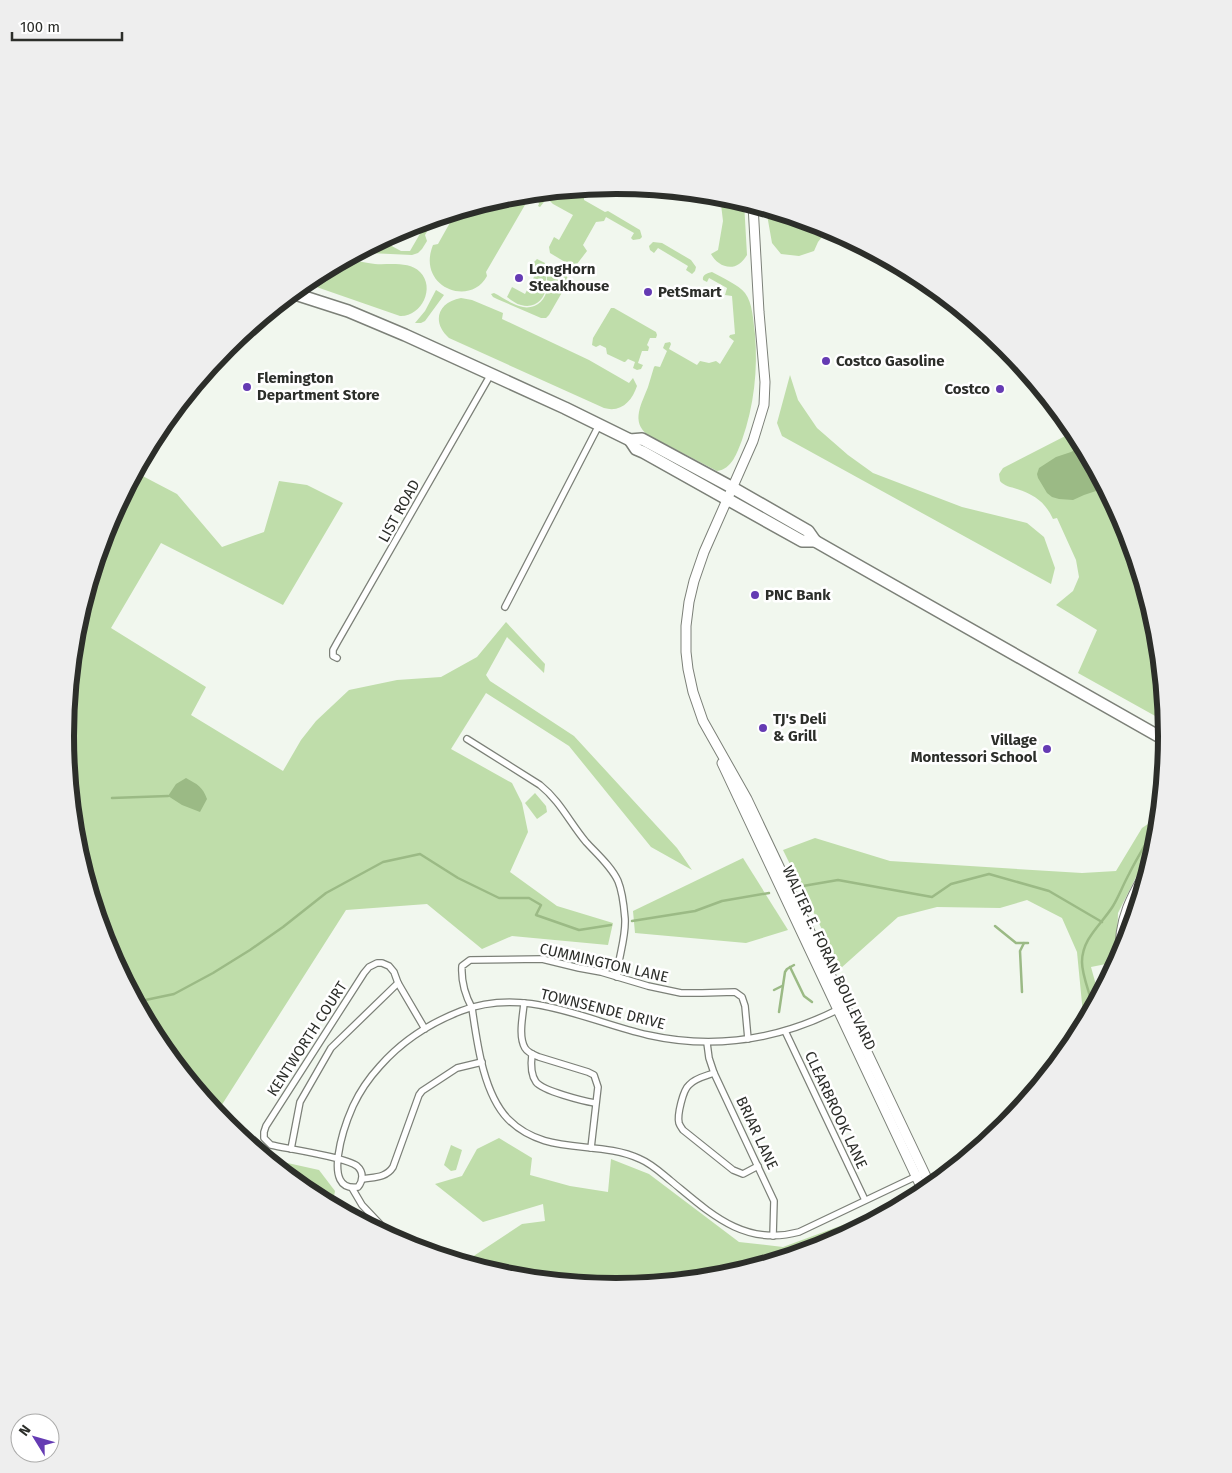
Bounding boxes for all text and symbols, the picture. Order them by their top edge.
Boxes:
scale bar [12,10,122,42]
text: 100 m [20,18,60,36]
place label: LongHorn Steakhouse [529,260,609,295]
marker: LongHorn Steakhouse [513,272,525,284]
place label: PetSmart [658,283,722,301]
marker: PetSmart [642,286,654,298]
place label: Costco Gasoline [836,352,944,370]
marker: Costco Gasoline [820,355,832,367]
place label: Flemington Department Store [257,369,380,404]
place label: Costco [945,380,990,398]
marker: Flemington Department Store [241,381,253,393]
marker: Costco [994,383,1006,395]
street label: LIST ROAD [374,477,424,545]
place label: PNC Bank [765,586,831,604]
marker: PNC Bank [749,589,761,601]
place label: TJ's Deli & Grill [773,710,827,745]
marker: TJ's Deli & Grill [757,722,769,734]
place label: Village Montessori School [911,731,1038,766]
marker: Village Montessori School [1041,743,1053,755]
street label: WALTER E. FORAN BOULEVARD [778,863,880,1053]
street label: CUMMINGTON LANE [538,939,670,987]
street label: KENTWORTH COURT [263,978,351,1100]
street label: TOWNSENDE DRIVE [539,985,667,1033]
street label: CLEARBROOK LANE [801,1048,871,1172]
street label: BRIAR LANE [732,1094,782,1172]
north arrow [10,1413,60,1463]
text: N [15,1422,35,1439]

